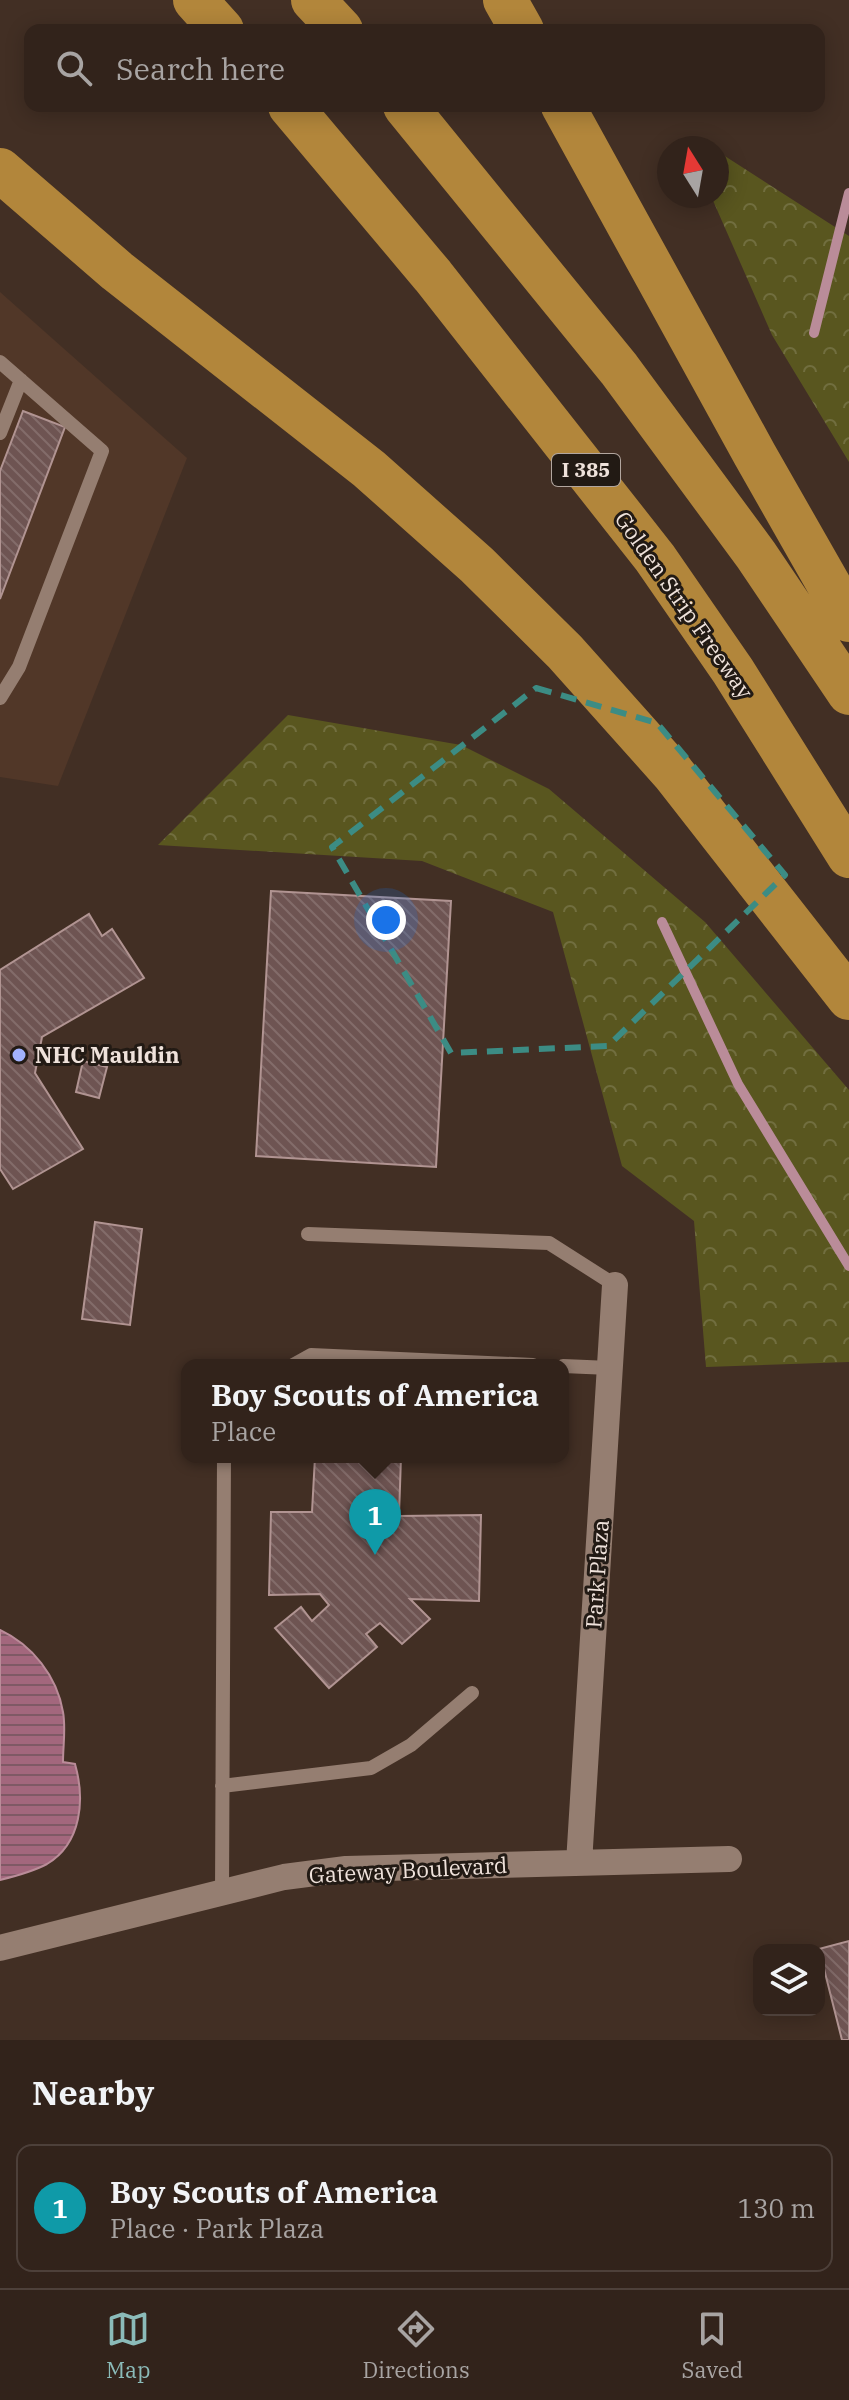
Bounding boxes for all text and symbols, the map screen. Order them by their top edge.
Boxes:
search box [24,24,825,112]
icon: search [52,46,96,90]
text: Search here [116,49,285,88]
north arrow [657,136,729,208]
road number: I 385 [552,454,620,486]
street label: Golden Strip Freeway [609,505,760,704]
your location [366,900,406,940]
place label: NHC Mauldin [35,1040,180,1069]
marker: NHC Mauldin [10,1046,28,1064]
popup [181,1359,569,1463]
text: Boy Scouts of America [211,1375,539,1414]
text: Place [211,1414,276,1448]
pin: 1 [349,1489,401,1555]
street label: Park Plaza [578,1519,615,1629]
street label: Gateway Boulevard [308,1850,508,1889]
map controls [753,1944,825,2016]
button: layers [753,1944,825,2016]
text: Nearby [32,2070,154,2114]
text: Boy Scouts of America [110,2172,438,2211]
text: 1 [52,2191,68,2225]
text: 130 m [737,2191,815,2225]
text: Place · Park Plaza [110,2211,324,2245]
tab: Map [106,2307,151,2384]
tab: Directions [362,2307,470,2384]
tab: Saved [681,2307,743,2384]

